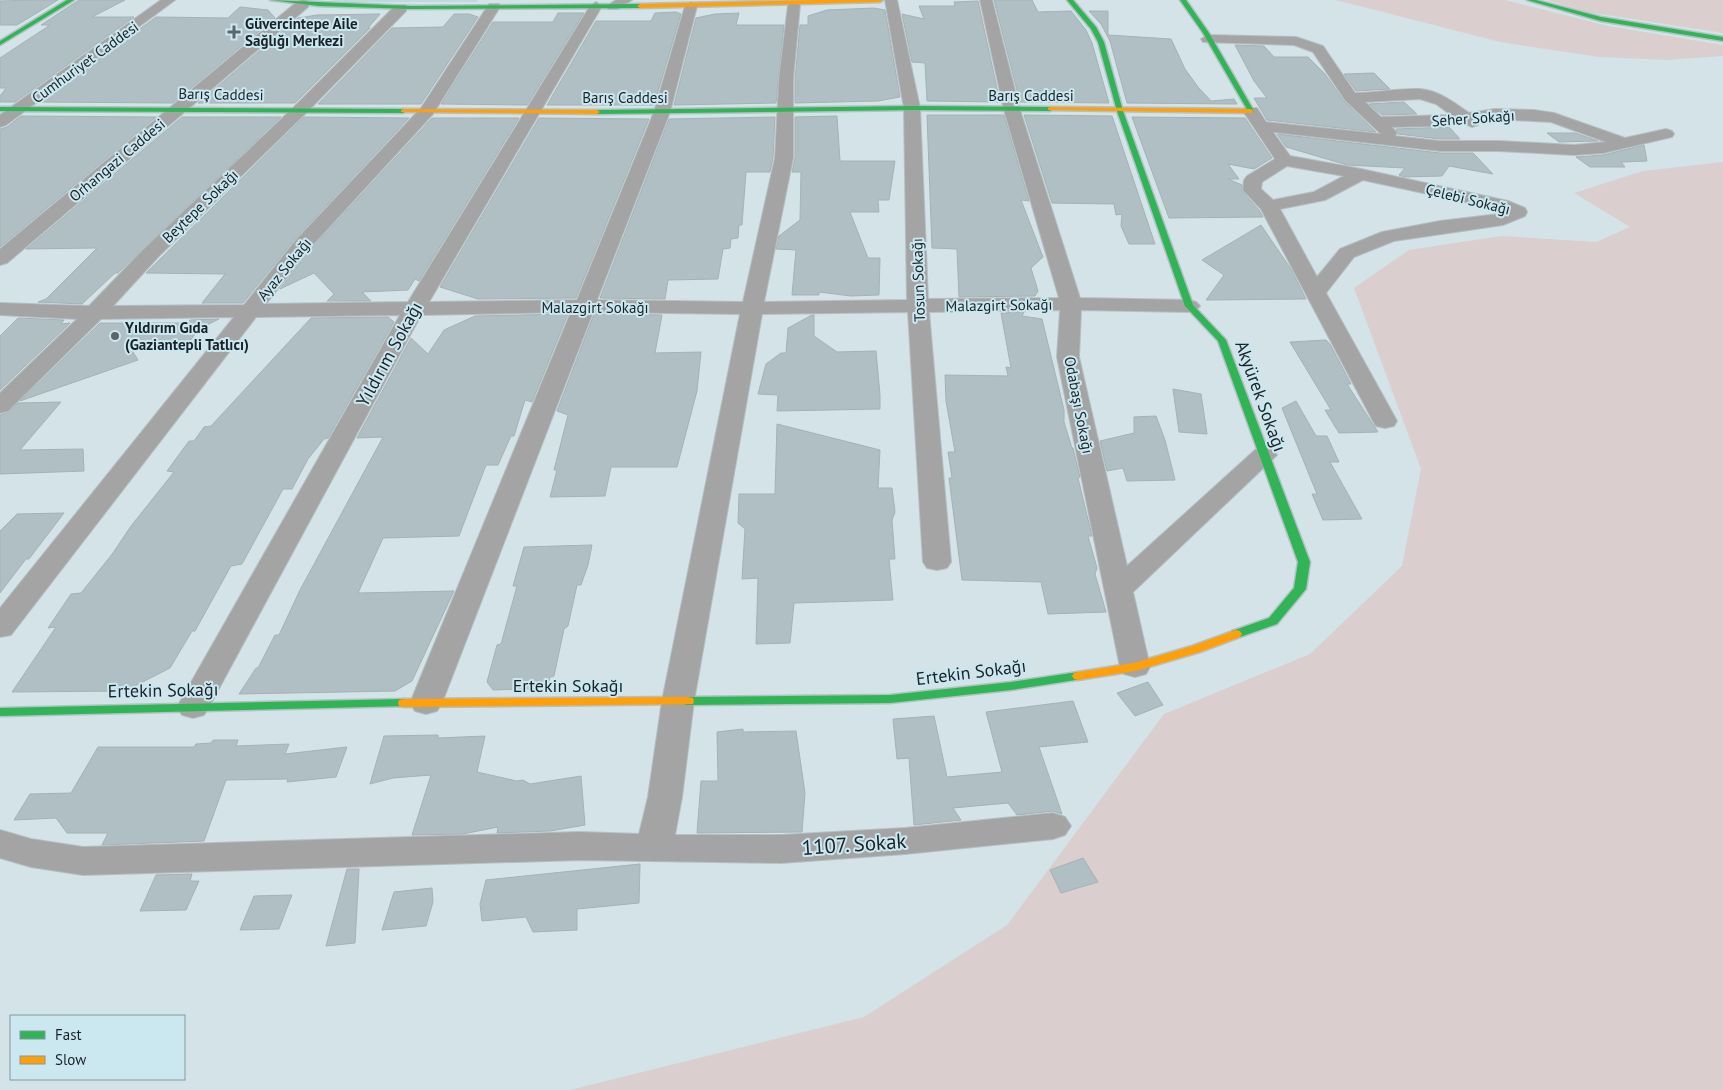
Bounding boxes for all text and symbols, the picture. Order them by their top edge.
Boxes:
place label: Güvercintepe Aile Sağlığı Merkezi [245,14,358,50]
street label: Cumhuriyet Caddesi [28,17,142,107]
marker: Güvercintepe Aile Sağlığı Merkezi [227,25,241,39]
street label: Barış Caddesi [178,84,264,104]
street label: Barış Caddesi [988,86,1074,105]
street label: Barış Caddesi [582,88,668,107]
street label: Seher Sokağı [1431,106,1515,130]
street label: Orhangazi Caddesi [65,114,169,206]
street label: Beytepe Sokağı [158,165,242,247]
street label: Çelebi Sokağı [1424,179,1512,219]
street label: Ayaz Sokağı [253,234,315,304]
street label: Tosun Sokağı [907,238,929,322]
street label: Malazgirt Sokağı [945,295,1053,315]
street label: Yıldırım Sokağı [351,298,427,410]
street label: Malazgirt Sokağı [541,298,649,317]
place label: Yıldırım Gıda (Gaziantepli Tatlıcı) [124,318,249,354]
marker: Yıldırım Gıda (Gaziantepli Tatlıcı) [109,330,121,342]
street label: Akyürek Sokağı [1230,337,1292,455]
street label: Odabaşı Sokağı [1060,355,1098,455]
street label: Ertekin Sokağı [915,654,1027,690]
street label: Ertekin Sokağı [513,674,623,697]
street label: Ertekin Sokağı [107,678,219,702]
street label: 1107. Sokak [801,827,907,861]
legend [10,1015,185,1080]
text: Fast [55,1025,82,1044]
text: Slow [55,1050,86,1069]

